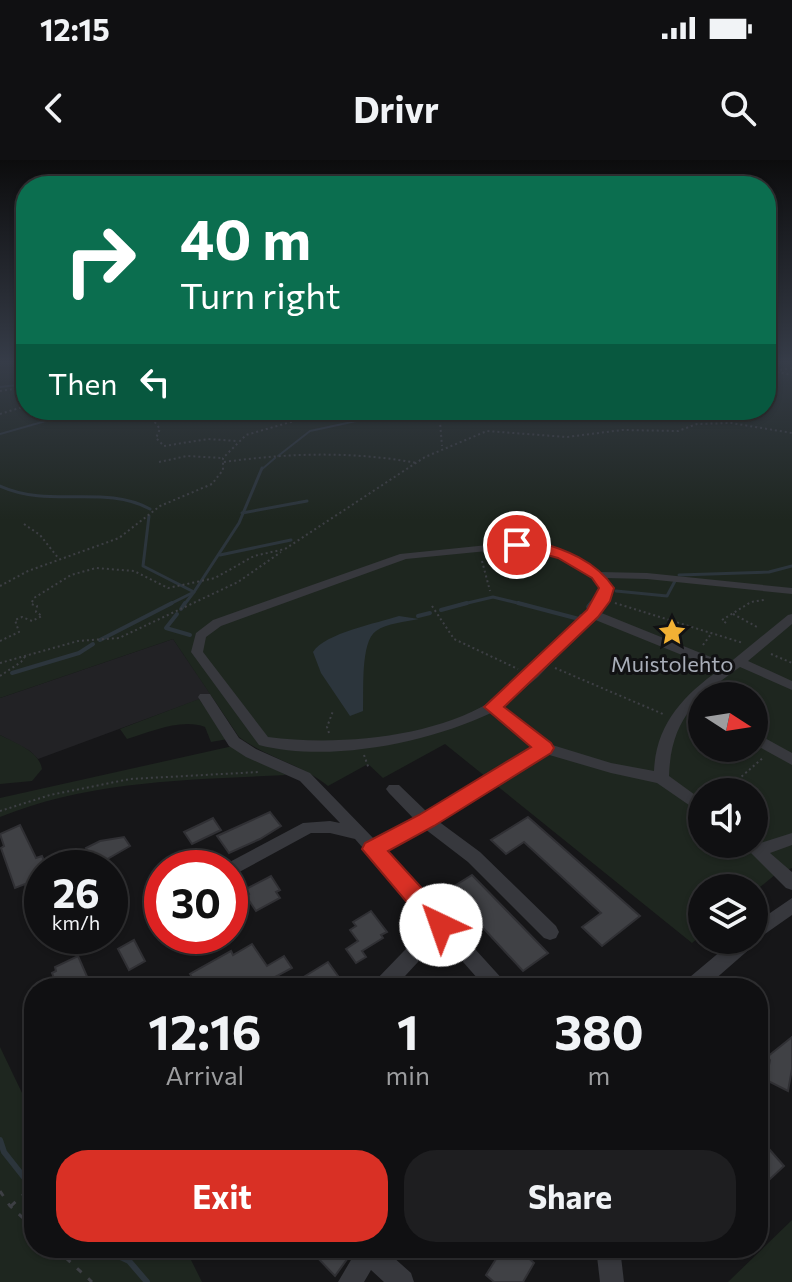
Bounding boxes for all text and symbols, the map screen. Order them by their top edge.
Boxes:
text: 12:15 [40,10,110,47]
icon: back [32,86,76,130]
text: Drivr [353,86,439,130]
icon: search [716,86,760,130]
text: 40 m [180,203,311,272]
icon: right [48,208,152,312]
text: Turn right [180,272,341,316]
icon: left [133,360,177,404]
text: Then [48,364,117,401]
pin [483,511,551,579]
icon: arrive [495,523,539,567]
place icon: Muistolehto [657,617,687,647]
place label: Muistolehto [611,650,733,677]
north arrow [688,682,768,762]
map controls [688,682,768,954]
button: sound [688,778,768,858]
speed limit sign: 30 [144,850,248,954]
text: 26 [52,867,100,916]
button: layers [688,874,768,954]
position arrow [399,883,483,967]
text: km/h [52,910,100,934]
text: 12:16 [148,1001,261,1060]
text: 1 [397,1001,419,1060]
text: 380 [554,1001,644,1060]
text: Arrival [165,1059,244,1090]
text: min [386,1059,430,1090]
text: m [588,1059,610,1090]
button: Exit [56,1150,388,1242]
button: Share [404,1150,736,1242]

